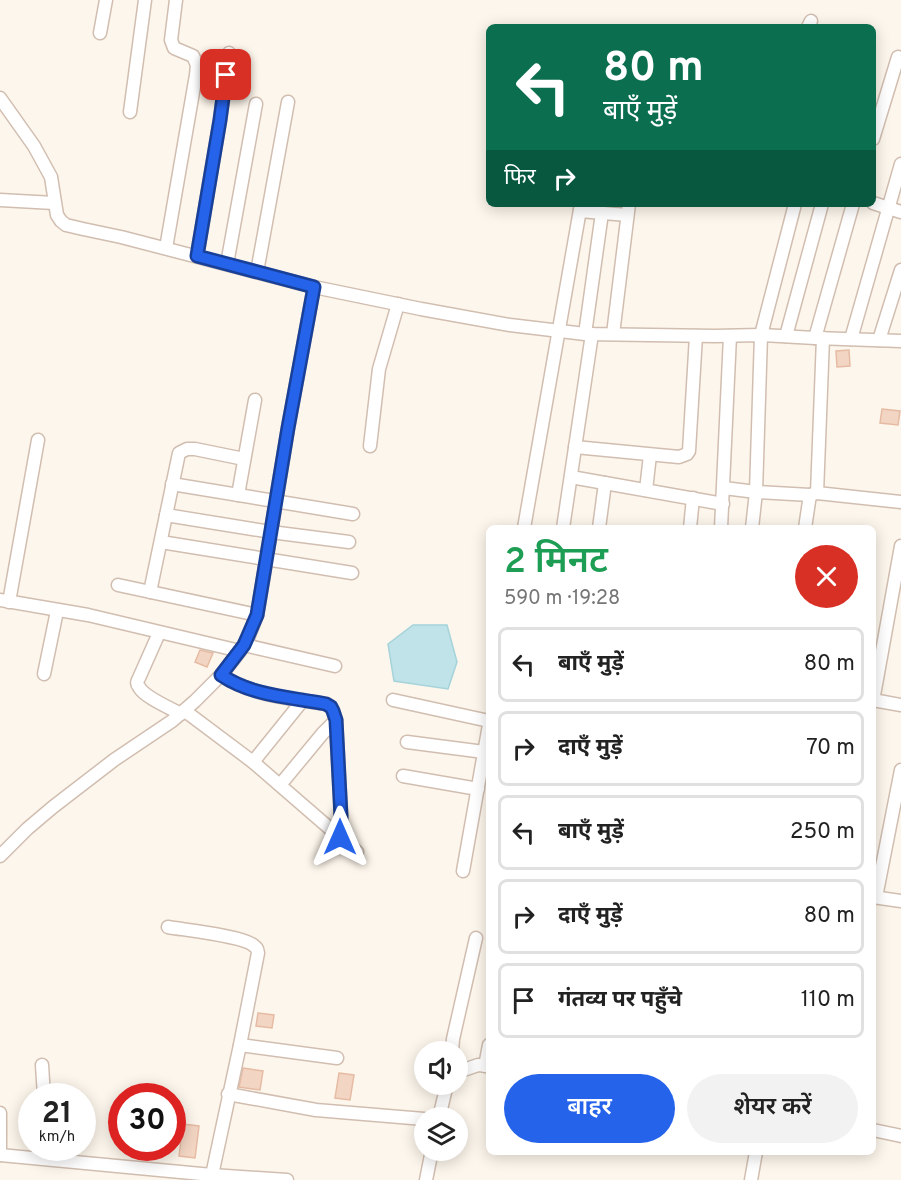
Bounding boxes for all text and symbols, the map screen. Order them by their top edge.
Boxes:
text: 80 m [603,43,704,96]
icon: left [504,48,582,126]
pin [200,49,251,100]
icon: arrive [209,58,242,91]
text: बाएँ मुड़ें [603,95,677,129]
icon: right [548,162,581,195]
text: फिर [504,165,536,192]
text: 2 मिनट [504,540,608,586]
button: close [795,545,858,608]
text: 590 m · 19:28 [504,586,620,612]
icon: left [507,648,540,681]
text: बाएँ मुड़ें [558,651,624,678]
text: 80 m [804,651,855,678]
icon: right [507,732,540,765]
text: दाएँ मुड़ें [558,735,623,762]
text: 70 m [806,735,855,762]
position arrow [308,805,372,869]
icon: left [507,816,540,849]
text: बाएँ मुड़ें [558,819,624,846]
text: 250 m [790,819,855,846]
icon: right [507,900,540,933]
text: दाएँ मुड़ें [558,903,623,930]
text: 80 m [804,903,855,930]
icon: arrive [507,984,540,1017]
text: गंतव्य पर पहुँचे [558,987,682,1014]
text: 110 m [801,987,855,1014]
map controls [414,1041,468,1161]
button: sound [414,1041,468,1095]
button: बाहर [504,1074,675,1143]
button: शेयर करें [687,1074,858,1143]
speed limit sign: 30 [108,1083,186,1161]
text: 21 [42,1096,72,1133]
button: layers [414,1107,468,1161]
text: km/h [39,1128,75,1147]

